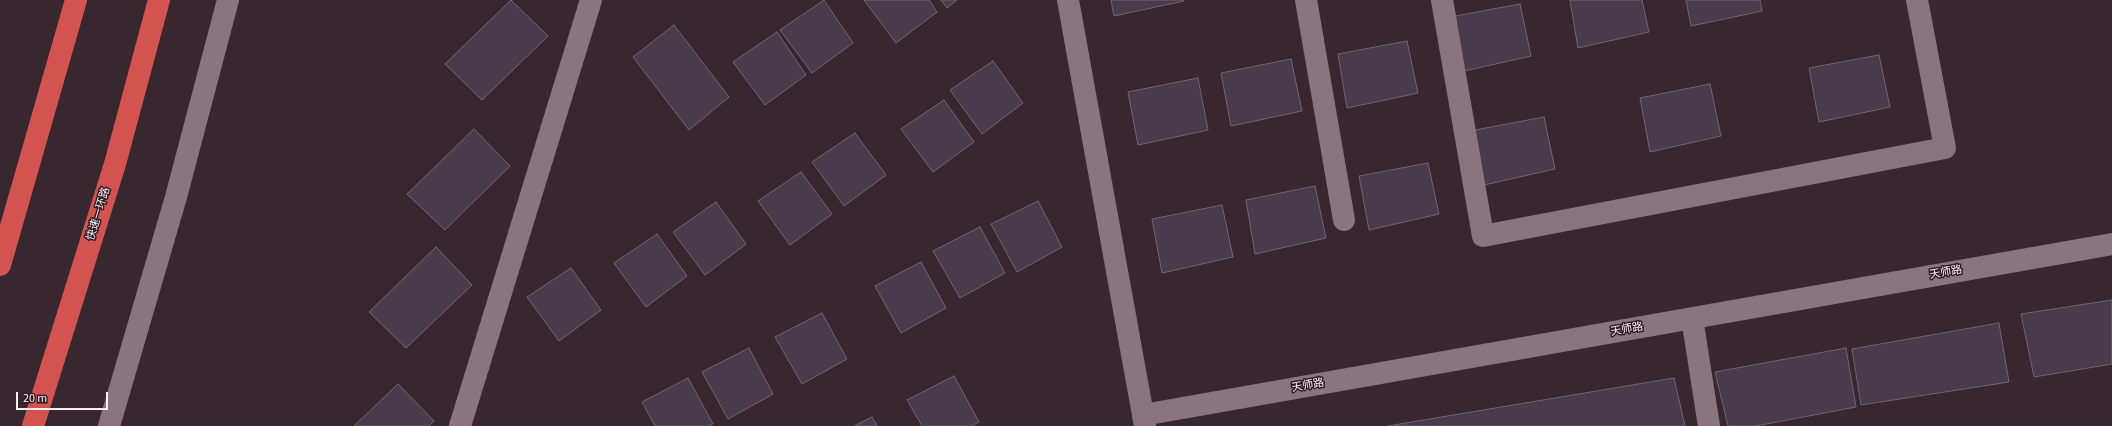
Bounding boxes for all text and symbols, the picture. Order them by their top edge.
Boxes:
street label: 快速一环路 [85,186,113,242]
street label: 天师路 [1929,264,1963,282]
street label: 天师路 [1610,321,1644,339]
street label: 天师路 [1291,377,1325,395]
scale bar [18,384,110,410]
text: 20 m [23,390,47,407]

